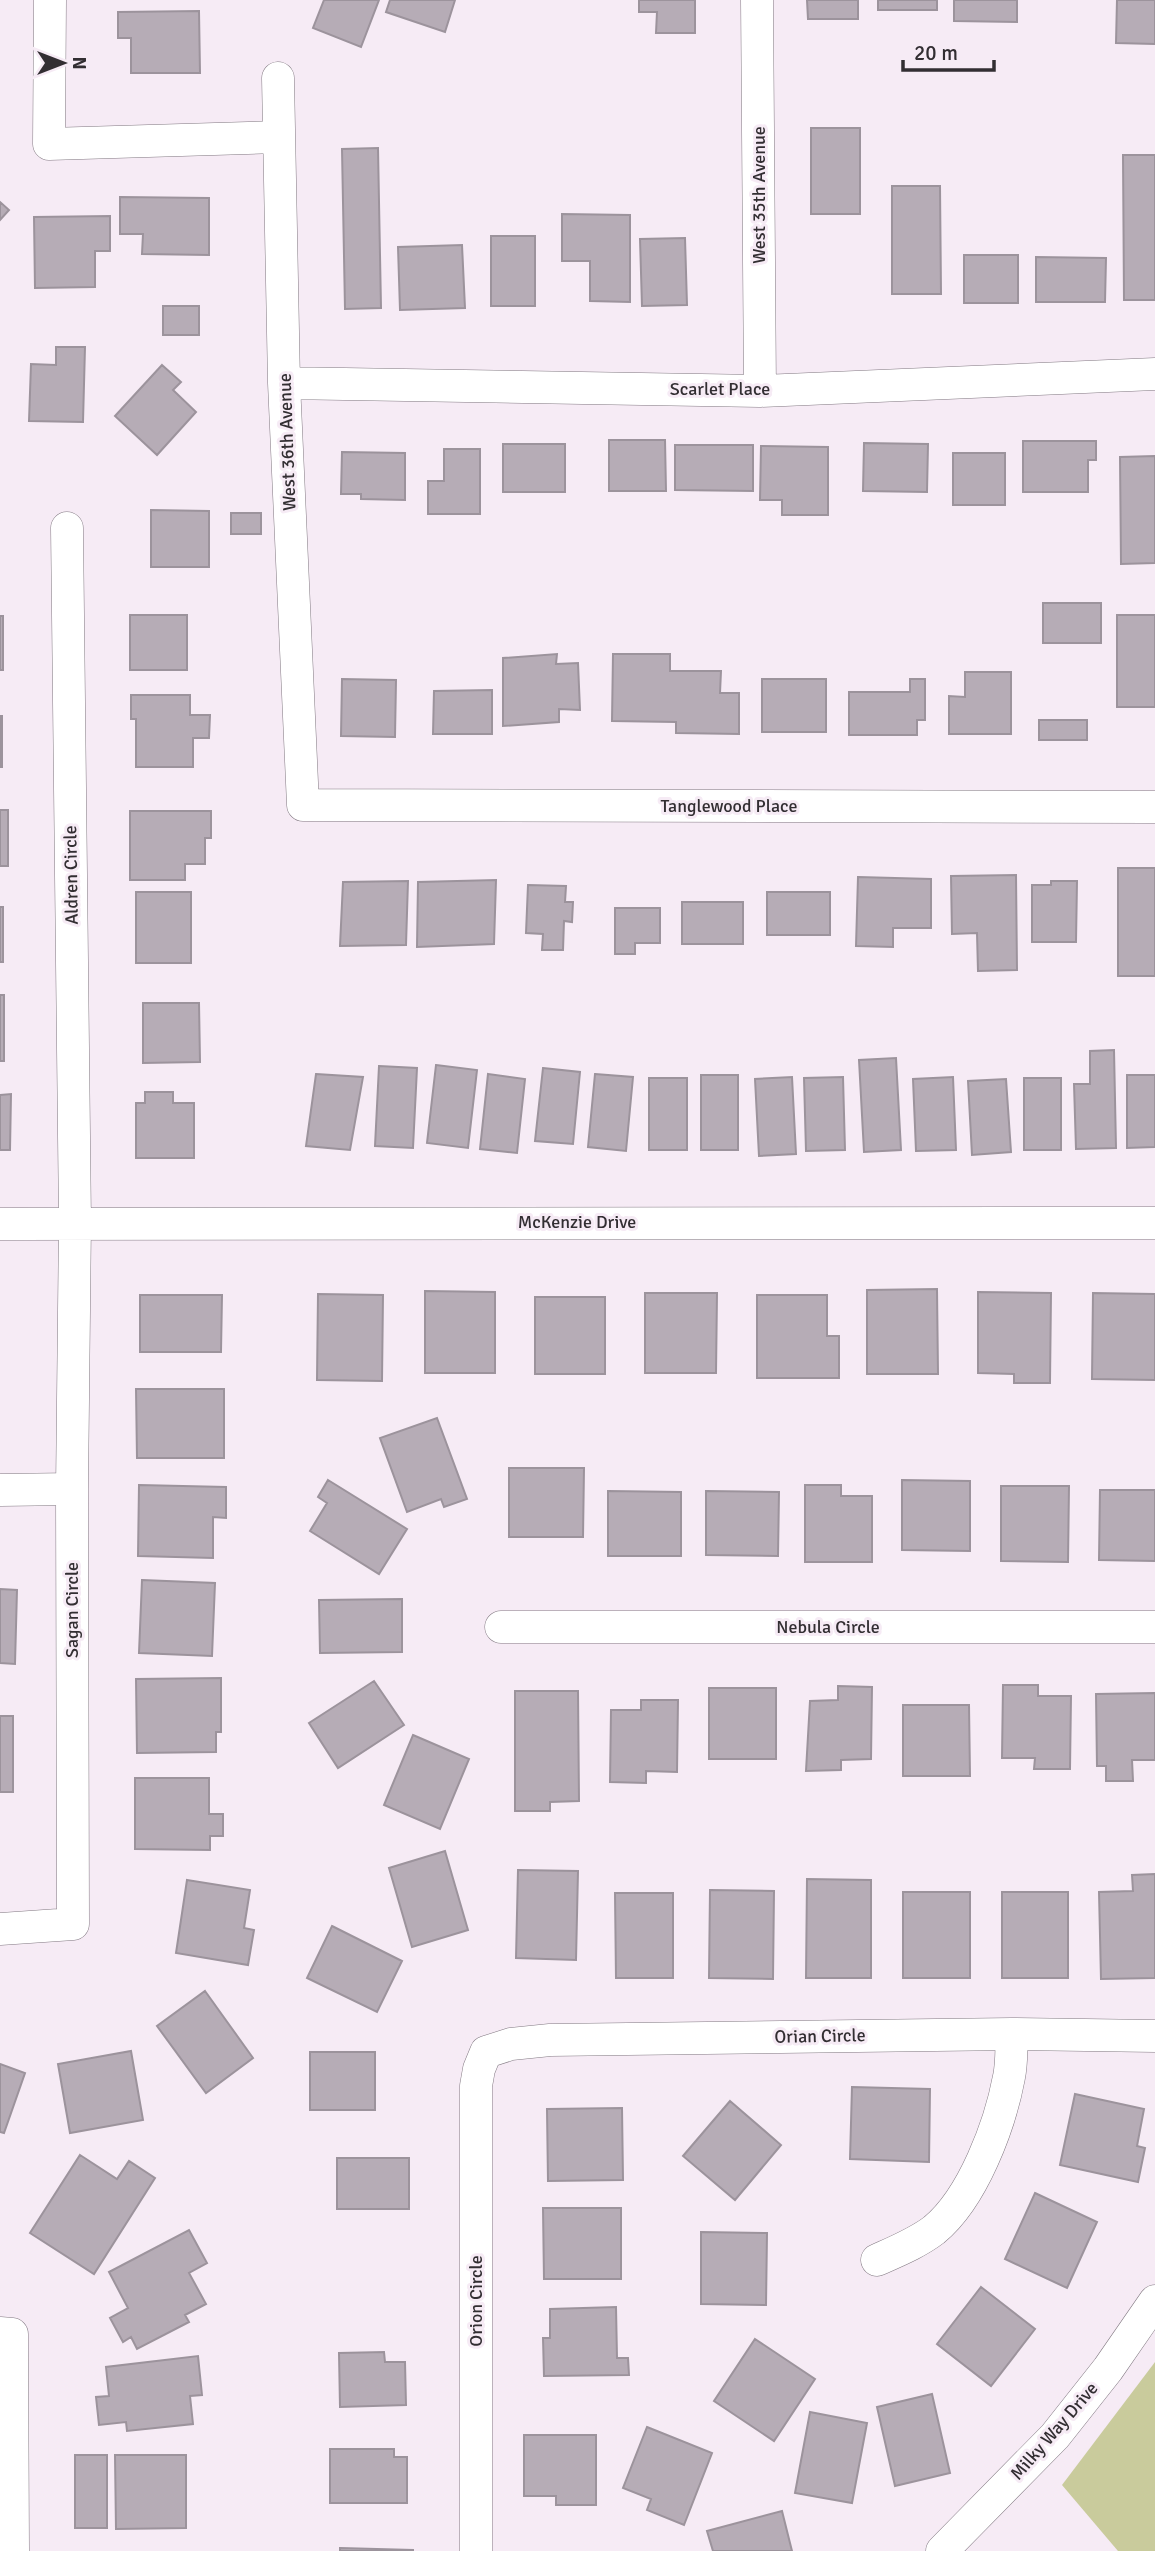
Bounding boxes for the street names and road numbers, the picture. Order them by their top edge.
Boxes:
street label: West 35th Avenue [748,126,770,264]
street label: West 36th Avenue [274,373,300,511]
street label: Scarlet Place [670,378,770,400]
street label: Tanglewood Place [661,795,797,817]
street label: Aldren Circle [59,825,83,925]
street label: McKenzie Drive [518,1211,636,1233]
street label: Sagan Circle [61,1562,83,1658]
street label: Nebula Circle [776,1616,880,1638]
street label: Orian Circle [774,2024,866,2048]
street label: Orion Circle [465,2255,487,2347]
street label: Milky Way Drive [1006,2378,1102,2484]

